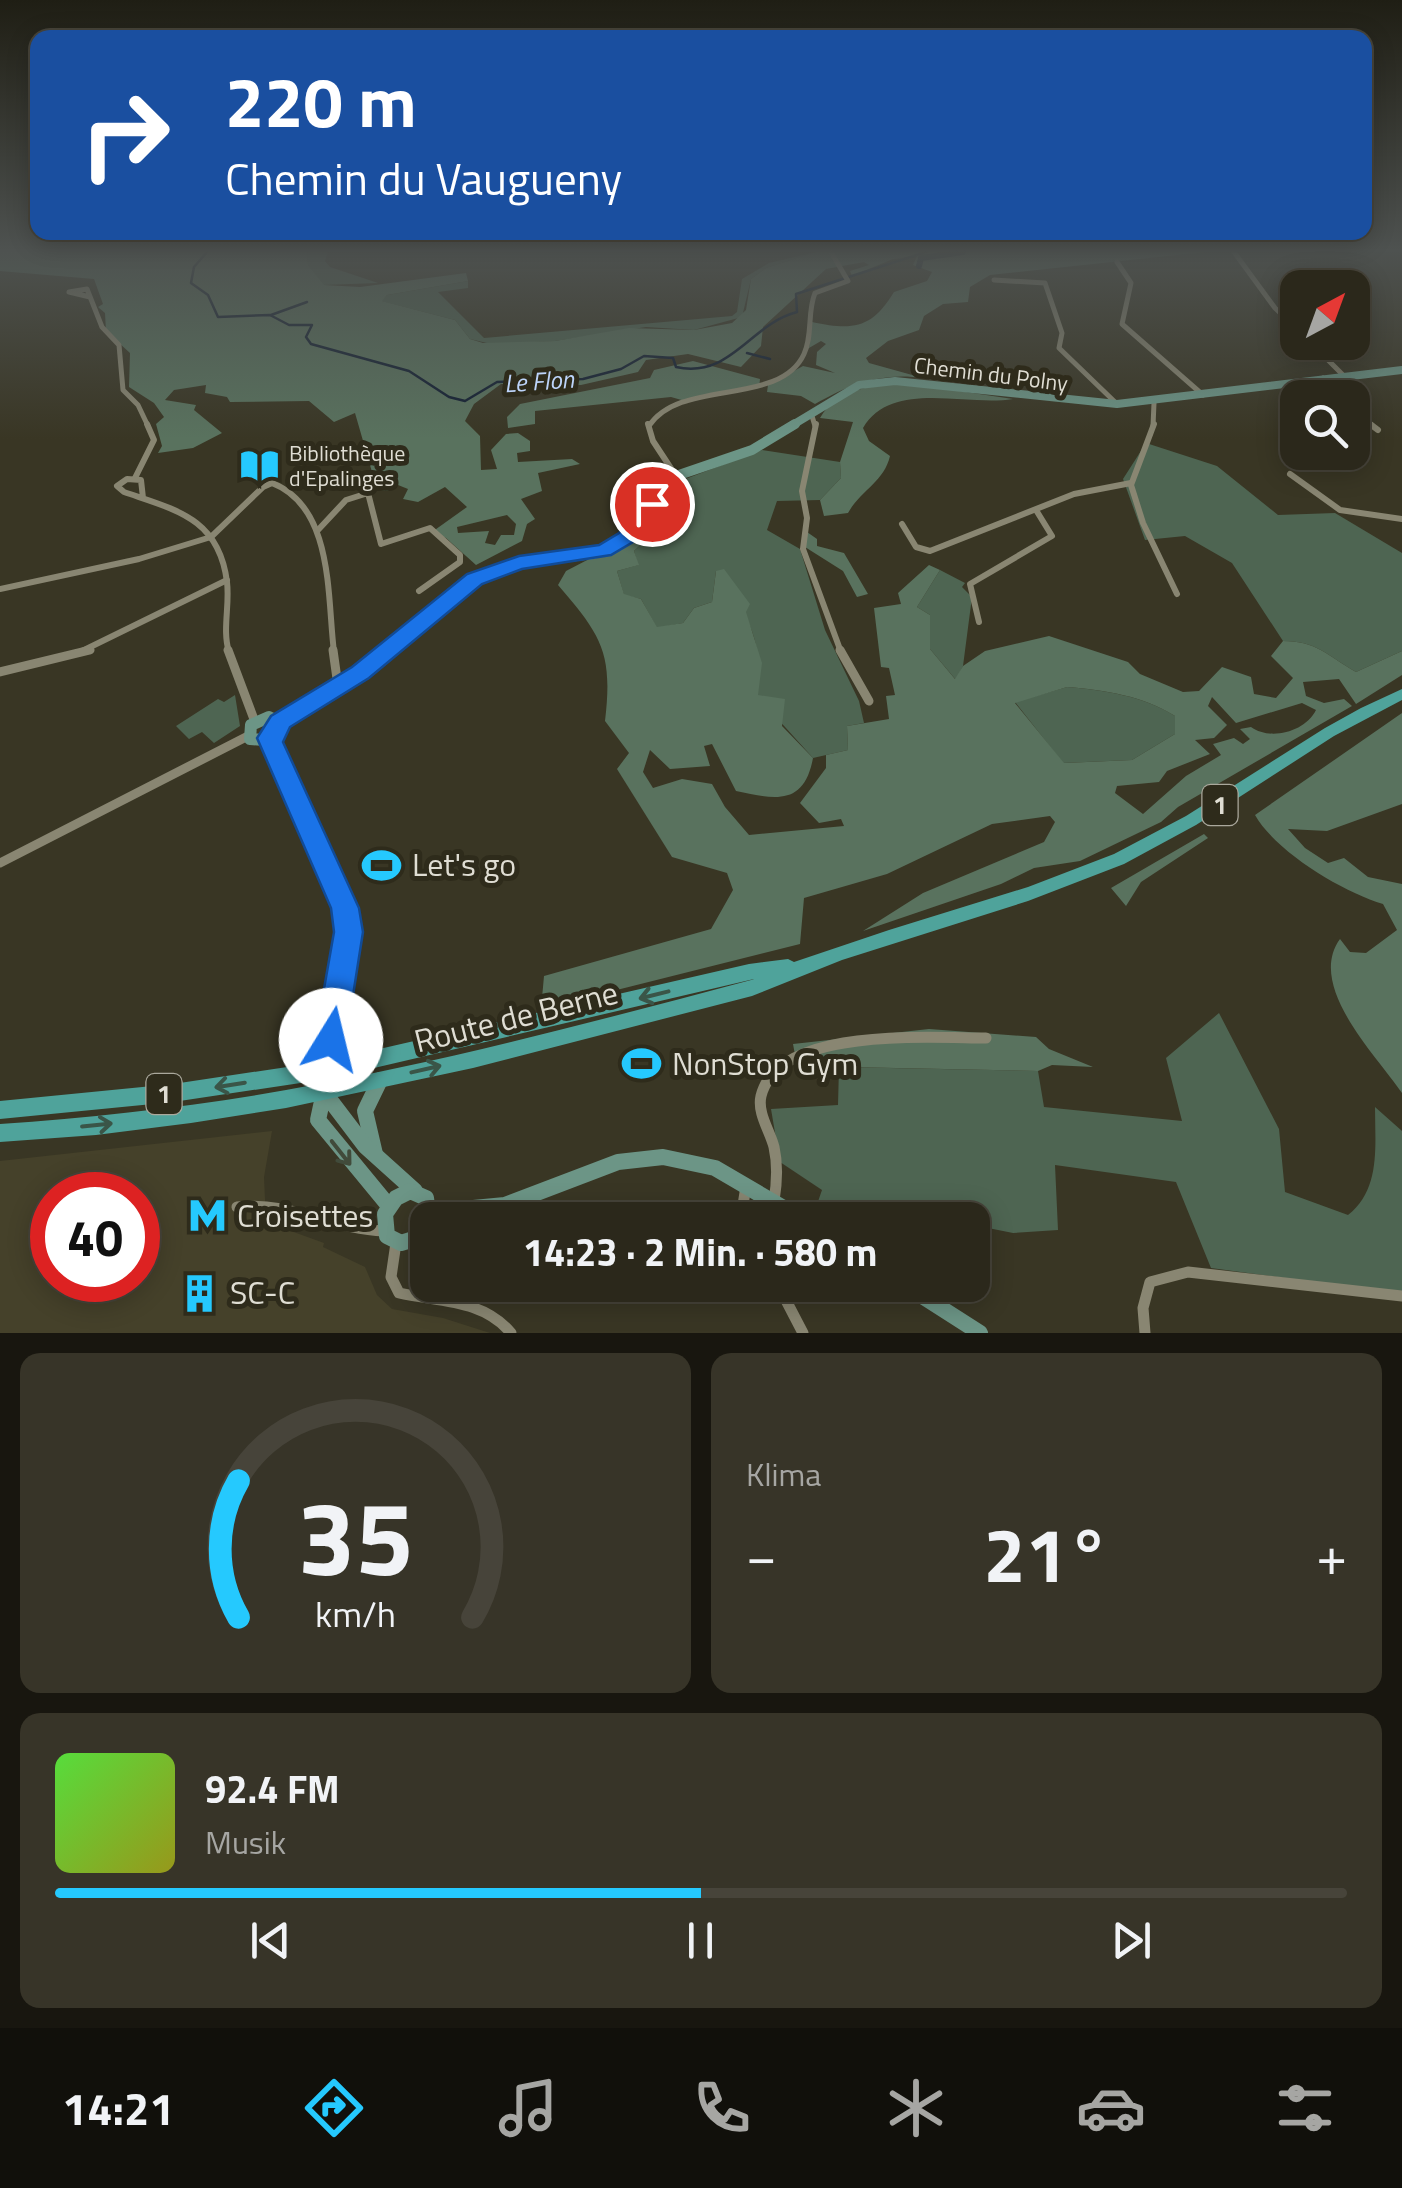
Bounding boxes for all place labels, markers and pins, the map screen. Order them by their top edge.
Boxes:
place label: Bibliothèque d'Epalinges [289,436,405,495]
library icon: Bibliothèque d'Epalinges [238,445,280,487]
pin [610,462,695,547]
place label: Let's go [412,840,516,888]
sports icon: Let's go [361,844,403,886]
place label: NonStop Gym [672,1039,858,1087]
sports icon: NonStop Gym [621,1043,663,1085]
place label: Croisettes [237,1191,373,1239]
metro station icon: Croisettes [186,1195,228,1237]
place label: SC-C [230,1268,295,1316]
building icon: SC-C [179,1272,221,1314]

